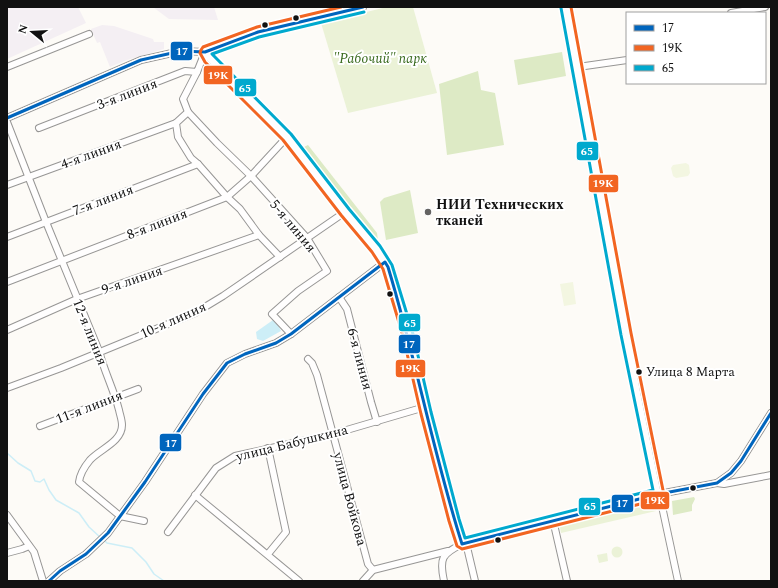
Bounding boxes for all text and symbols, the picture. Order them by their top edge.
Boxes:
north arrow [12,12,52,52]
legend [626,12,766,84]
unlabelled marker [291,13,301,23]
text: 17 [662,19,674,38]
unlabelled marker [260,20,270,30]
text: N [13,22,32,36]
text: 19К [662,39,683,58]
line badge: 17 [170,41,193,61]
text: 17 [176,43,188,60]
park label: "Рабочий" парк [333,48,427,69]
text: 65 [662,59,674,78]
line badge: 19К [203,65,233,85]
text: 19К [208,67,229,84]
street label: 3-я линия [94,73,160,115]
line badge: 65 [234,78,257,97]
text: 65 [239,80,251,97]
street label: 4-я линия [58,133,124,175]
line badge: 65 [576,141,599,161]
text: 65 [581,143,593,160]
line badge: 19К [588,174,619,193]
text: 19К [593,175,614,192]
street label: 7-я линия [70,179,136,221]
place label: НИИ Технических тканей [436,194,564,231]
street label: 5-я линия [265,195,321,257]
street label: 8-я линия [124,203,190,245]
marker: НИИ Технических тканей [423,207,433,217]
street label: 9-я линия [99,260,165,300]
unlabelled marker [385,289,395,299]
street label: 12-я линия [67,295,113,369]
street label: 10-я линия [137,296,209,344]
line badge: 65 [398,313,421,332]
text: 65 [404,315,416,332]
street label: 6-я линия [342,326,378,392]
line badge: 17 [398,334,421,354]
text: 17 [403,336,415,353]
line badge: 19К [395,359,426,378]
text: 19К [400,360,421,377]
place label: Улица 8 Марта [646,362,735,382]
marker: Улица 8 Марта [634,367,644,377]
street label: 11-я линия [52,385,126,429]
street label: улица Бабушкина [233,419,350,467]
line badge: 17 [159,433,182,452]
text: 17 [165,435,177,452]
street label: улица Войкова [327,449,373,548]
unlabelled marker [688,483,698,493]
line badge: 19К [640,491,670,510]
text: 19К [645,492,666,509]
line badge: 17 [611,494,634,513]
text: 17 [616,495,628,512]
line badge: 65 [578,497,601,516]
text: 65 [584,498,596,515]
unlabelled marker [493,535,503,545]

